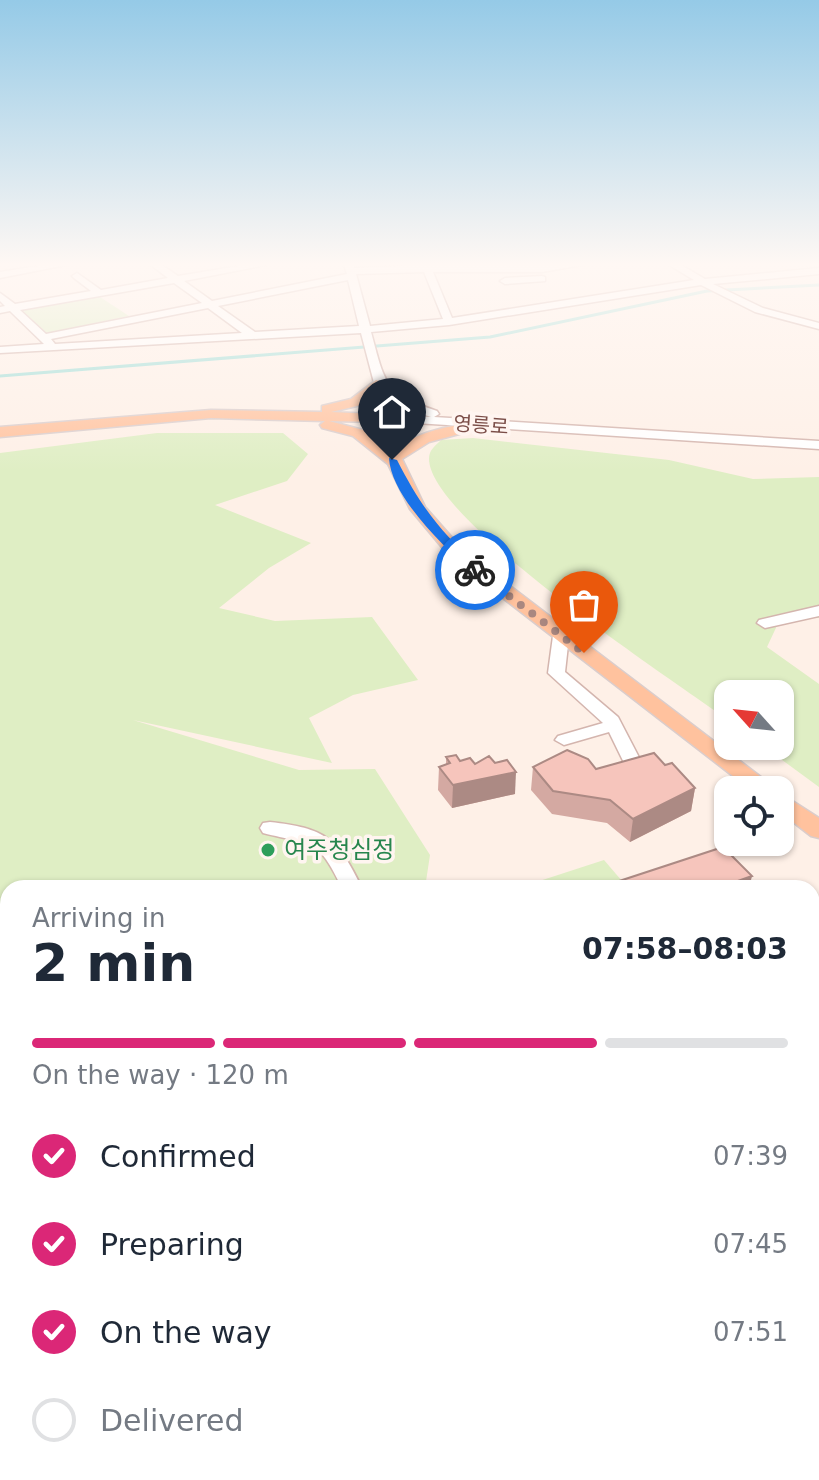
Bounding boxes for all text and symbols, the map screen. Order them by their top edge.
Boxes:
pin [358,378,426,460]
icon: home [370,390,414,434]
street label: 영릉로 [453,411,509,439]
courier [435,530,515,610]
icon: bike [453,548,497,592]
pin [550,571,618,653]
icon: bag [562,583,606,627]
north arrow [714,680,794,760]
map controls [714,680,794,856]
button: locate [714,776,794,856]
place label: 여주청심정 [284,836,394,864]
marker: 여주청심정 [259,841,277,859]
text: Arriving in [32,903,166,933]
text: 07:58–08:03 [582,931,788,966]
text: 2 min [32,933,195,993]
text: On the way · 120 m [32,1060,289,1090]
icon: check [32,1134,76,1178]
text: Confirmed [100,1139,256,1174]
text: 07:39 [713,1141,788,1171]
icon: check [32,1222,76,1266]
text: Preparing [100,1227,244,1262]
text: 07:45 [713,1229,788,1259]
icon: check [32,1310,76,1354]
text: On the way [100,1315,272,1350]
text: 07:51 [713,1317,788,1347]
text: Delivered [100,1403,244,1438]

